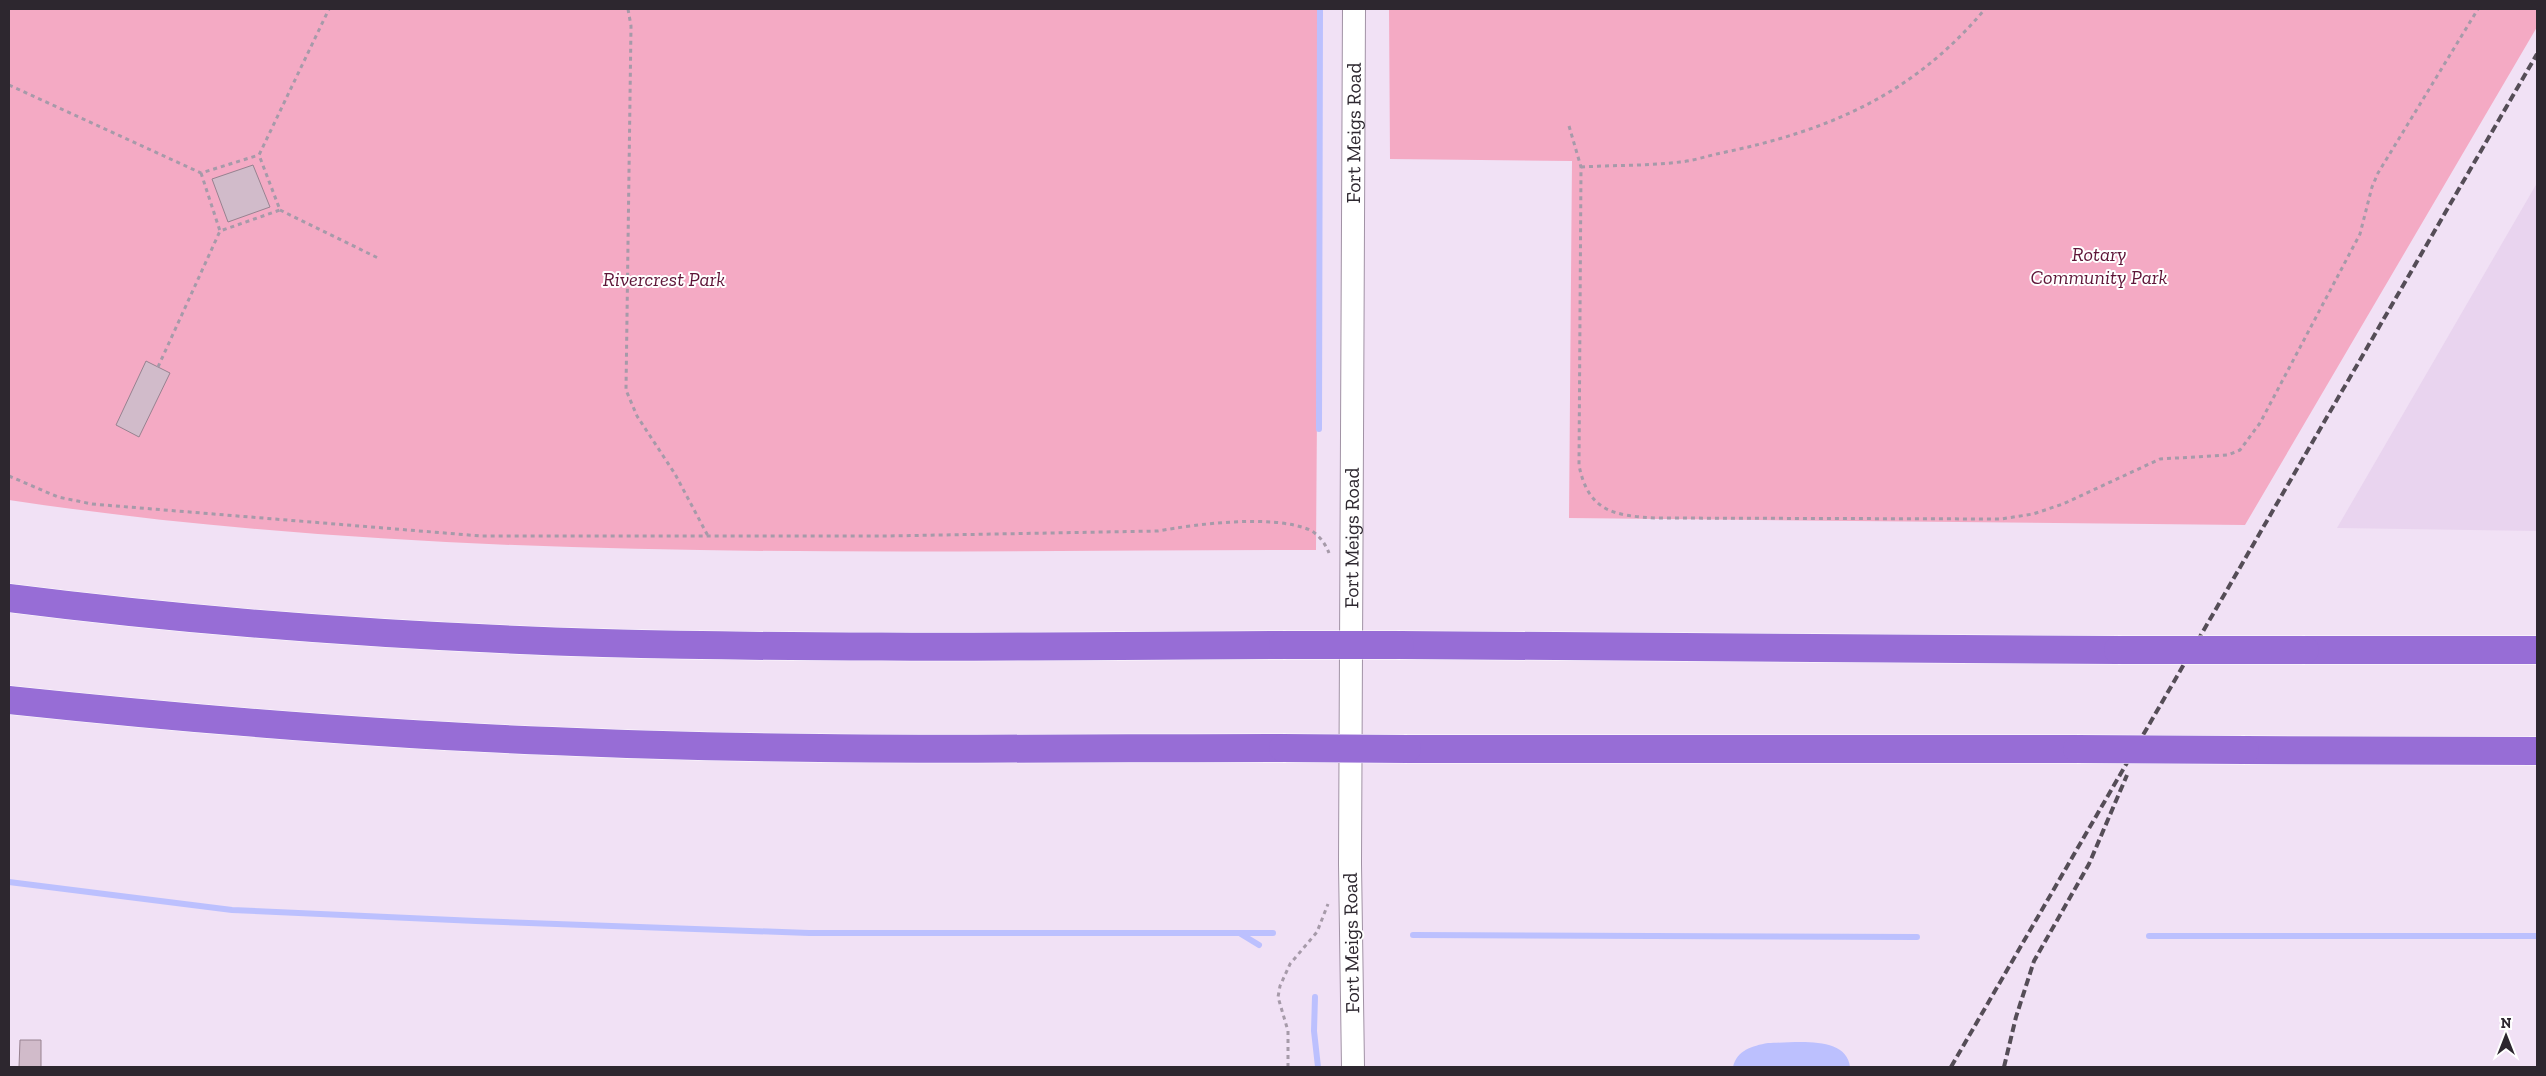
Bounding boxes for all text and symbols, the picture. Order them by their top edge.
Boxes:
street label: Fort Meigs Road [1341,62,1366,204]
park label: Rotary Community Park [2030,242,2168,289]
park label: Rivercrest Park [603,267,725,291]
street label: Fort Meigs Road [1339,467,1364,609]
street label: Fort Meigs Road [1338,872,1364,1014]
north arrow [2481,1011,2531,1061]
text: N [2501,1015,2512,1032]

